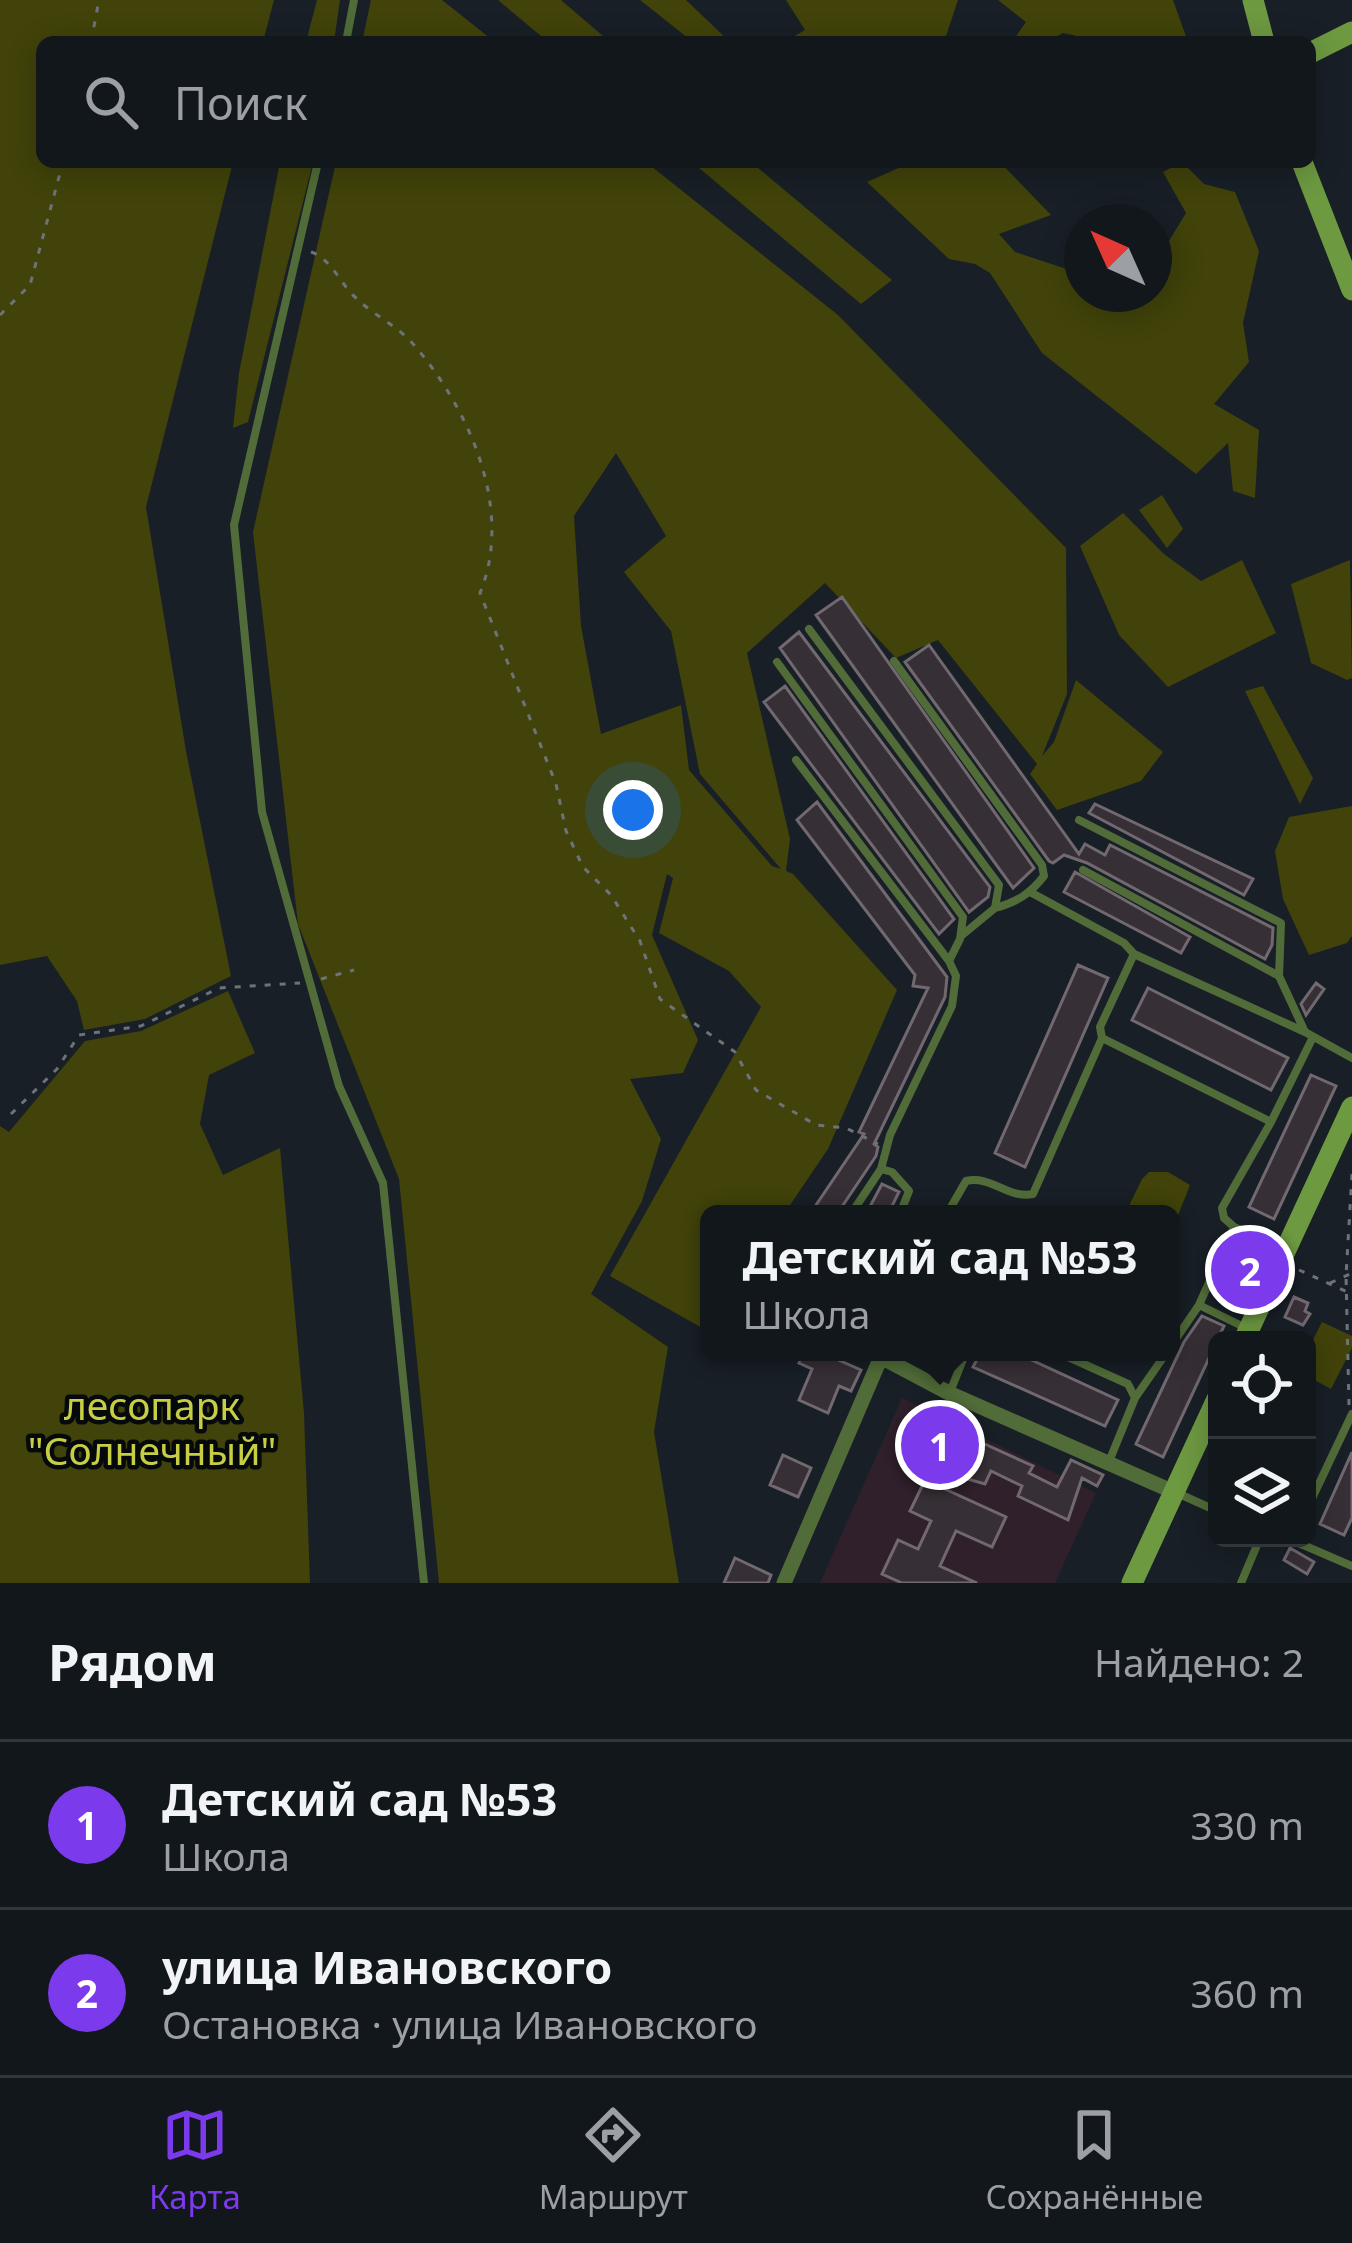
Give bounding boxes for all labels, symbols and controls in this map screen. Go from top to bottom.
search box [36,36,1316,168]
icon: search [78,69,144,135]
text: Поиск [174,72,308,133]
north arrow [1064,204,1172,312]
your location [603,780,663,840]
popup [700,1205,1180,1361]
pin: 2 [1211,1225,1289,1315]
text: Детский сад №53 [742,1226,1138,1287]
text: Школа [742,1287,870,1340]
map controls [1208,1331,1316,1547]
button: locate [1208,1331,1316,1439]
park label: лесопарк "Солнечный" [28,1378,276,1476]
pin: 1 [901,1400,979,1490]
button: layers [1208,1439,1316,1547]
text: Рядом [48,1626,217,1696]
text: Найдено: 2 [1094,1635,1304,1688]
text: Детский сад №53 [162,1768,557,1829]
text: 1 [76,1798,98,1851]
text: 330 m [1190,1798,1304,1851]
text: Школа [162,1829,290,1882]
text: улица Ивановского [162,1936,612,1997]
text: 2 [76,1966,98,2019]
text: 360 m [1190,1966,1304,2019]
text: Остановка · улица Ивановского [162,1997,757,2050]
tab: Карта [149,2102,241,2219]
tab: Маршрут [539,2102,688,2219]
tab: Сохранённые [986,2102,1203,2219]

